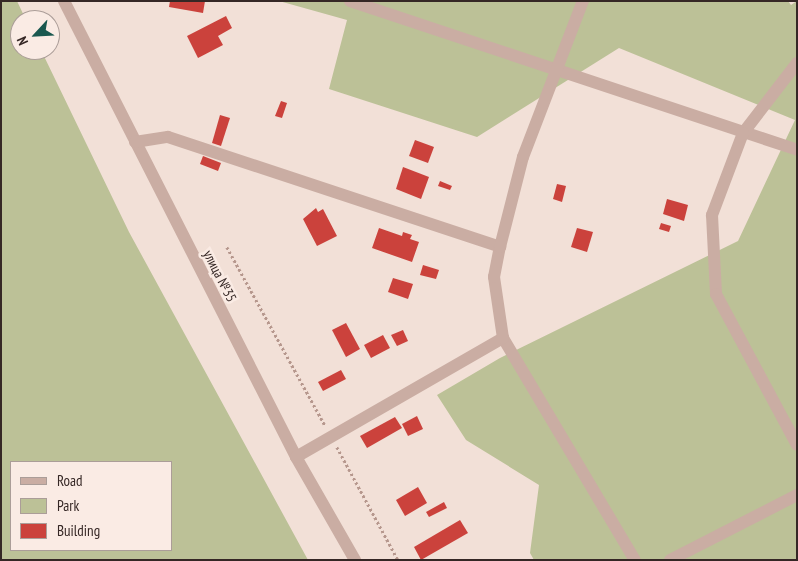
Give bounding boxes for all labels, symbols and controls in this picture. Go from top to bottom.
north arrow [10,10,60,60]
text: N [13,34,32,48]
street label: улица №35 [200,247,240,305]
legend [10,461,172,551]
text: Road [57,471,83,490]
text: Park [57,496,79,515]
text: Building [57,521,100,540]

